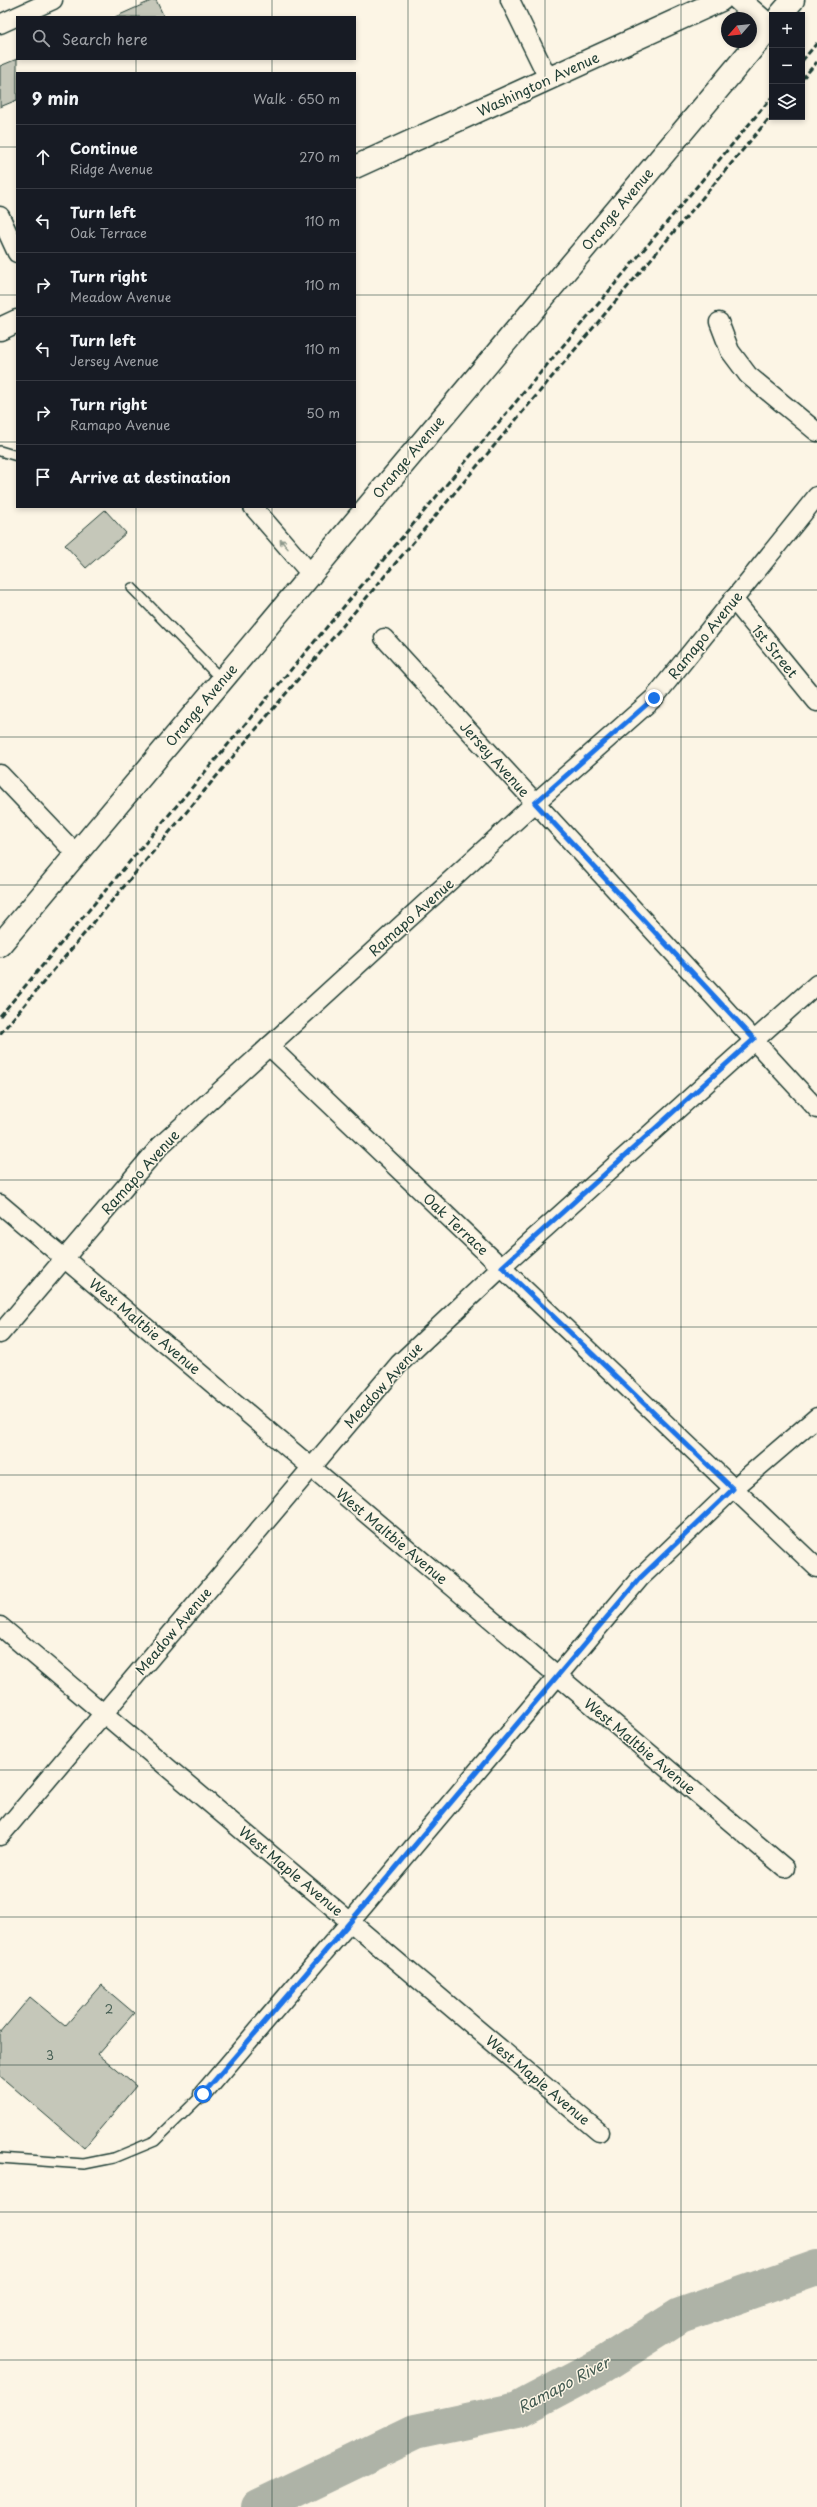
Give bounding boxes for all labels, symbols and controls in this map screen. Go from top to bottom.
north arrow [721,12,757,48]
map controls [769,12,805,120]
button: + [769,12,805,48]
search box [16,16,356,60]
icon: search [30,27,52,49]
text: Search here [62,27,148,50]
street label: Washington Avenue [474,46,603,121]
button: − [769,48,805,84]
button: layers [769,84,805,120]
text: 9 min [32,85,79,111]
text: Walk · 650 m [253,89,340,108]
text: Continue [70,136,138,159]
icon: ahead [32,146,54,168]
text: 270 m [299,147,340,166]
text: Ridge Avenue [70,159,153,178]
street label: Orange Avenue [576,163,658,255]
text: Turn left [70,200,136,223]
icon: left [32,210,54,232]
text: 110 m [305,211,340,230]
text: Oak Terrace [70,223,147,242]
text: Turn right [70,264,147,287]
icon: right [32,274,54,296]
text: 110 m [305,275,340,294]
text: Meadow Avenue [70,287,171,306]
text: Turn left [70,328,136,351]
icon: left [32,338,54,360]
text: 110 m [305,339,340,358]
text: Jersey Avenue [70,351,159,370]
text: Turn right [70,392,147,415]
icon: right [32,402,54,424]
text: 50 m [306,403,340,422]
street label: Orange Avenue [367,411,449,503]
text: Ramapo Avenue [70,415,170,434]
text: Arrive at destination [70,465,231,488]
icon: arrive [32,466,54,488]
one-way arrow [280,538,289,549]
street label: Ramapo Avenue [663,586,747,684]
street label: 1st Street [747,620,803,682]
street label: Orange Avenue [160,659,242,751]
route end [645,689,663,707]
street label: Jersey Avenue [455,716,535,802]
street label: Ramapo Avenue [364,873,458,961]
street label: Ramapo Avenue [96,1125,184,1219]
street label: Oak Terrace [419,1188,493,1260]
street label: West Maltbie Avenue [85,1273,206,1379]
street label: Meadow Avenue [339,1337,427,1432]
street label: West Maltbie Avenue [332,1483,453,1589]
street label: Meadow Avenue [130,1583,216,1679]
street label: West Maltbie Avenue [580,1693,701,1799]
street label: West Maple Avenue [234,1821,348,1921]
house number: 2 [105,2000,113,2018]
street label: West Maple Avenue [481,2030,595,2130]
house number: 3 [46,2046,54,2064]
route start [194,2085,212,2103]
water label: Ramapo River [513,2349,615,2418]

